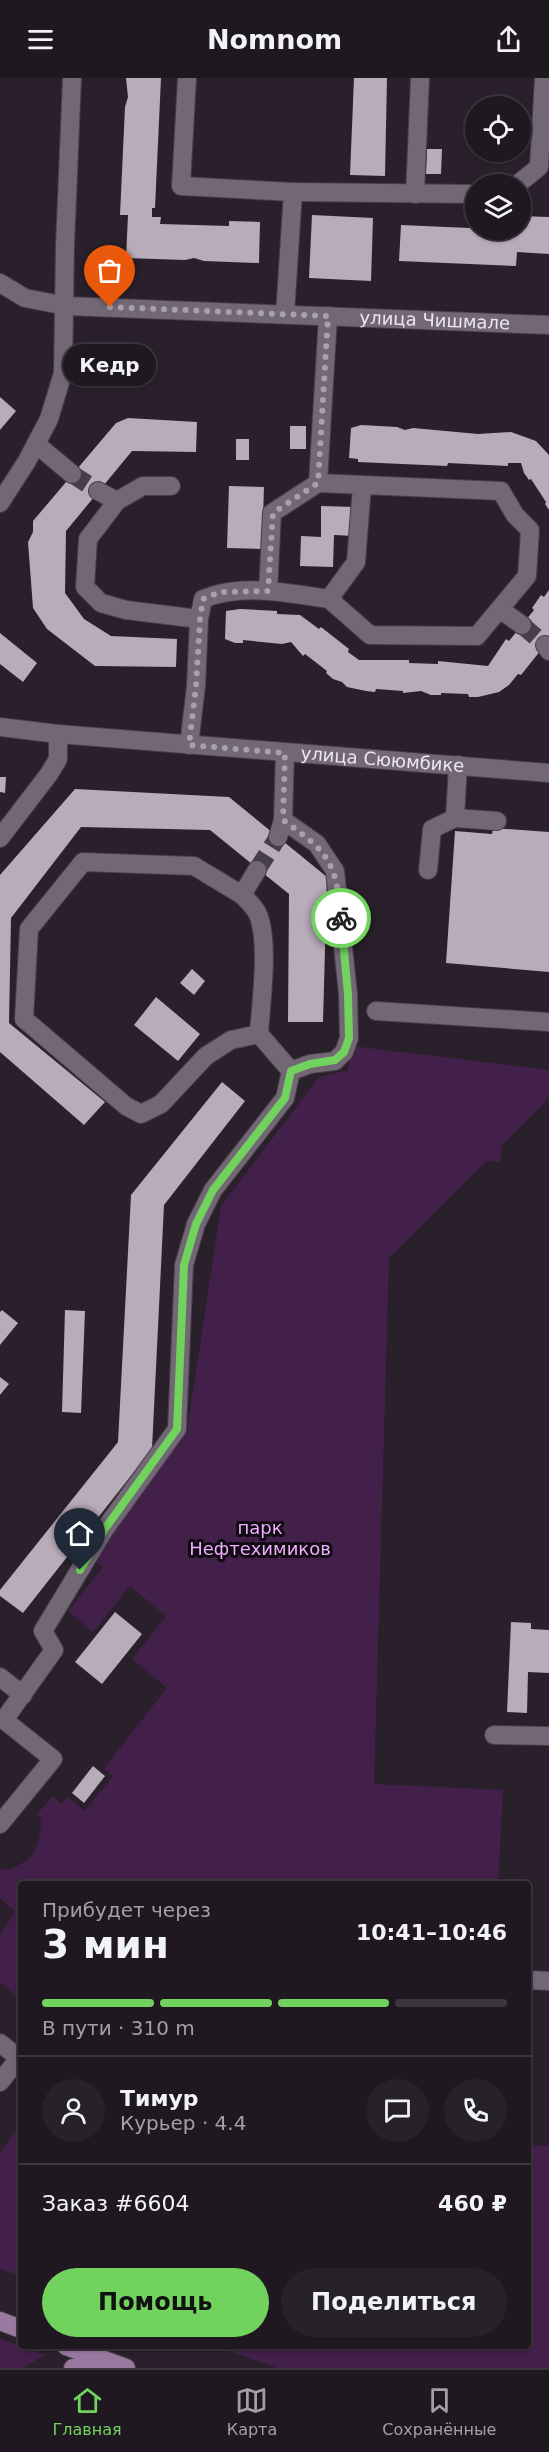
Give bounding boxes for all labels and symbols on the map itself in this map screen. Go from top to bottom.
pin [84,245,135,307]
street label: улица Чишмале [359,307,510,333]
callout: Кедр [63,343,156,385]
street label: улица Сююмбике [300,742,465,776]
courier [311,888,371,948]
pin [54,1508,105,1570]
park label: парк Нефтехимиков [189,1517,331,1559]

